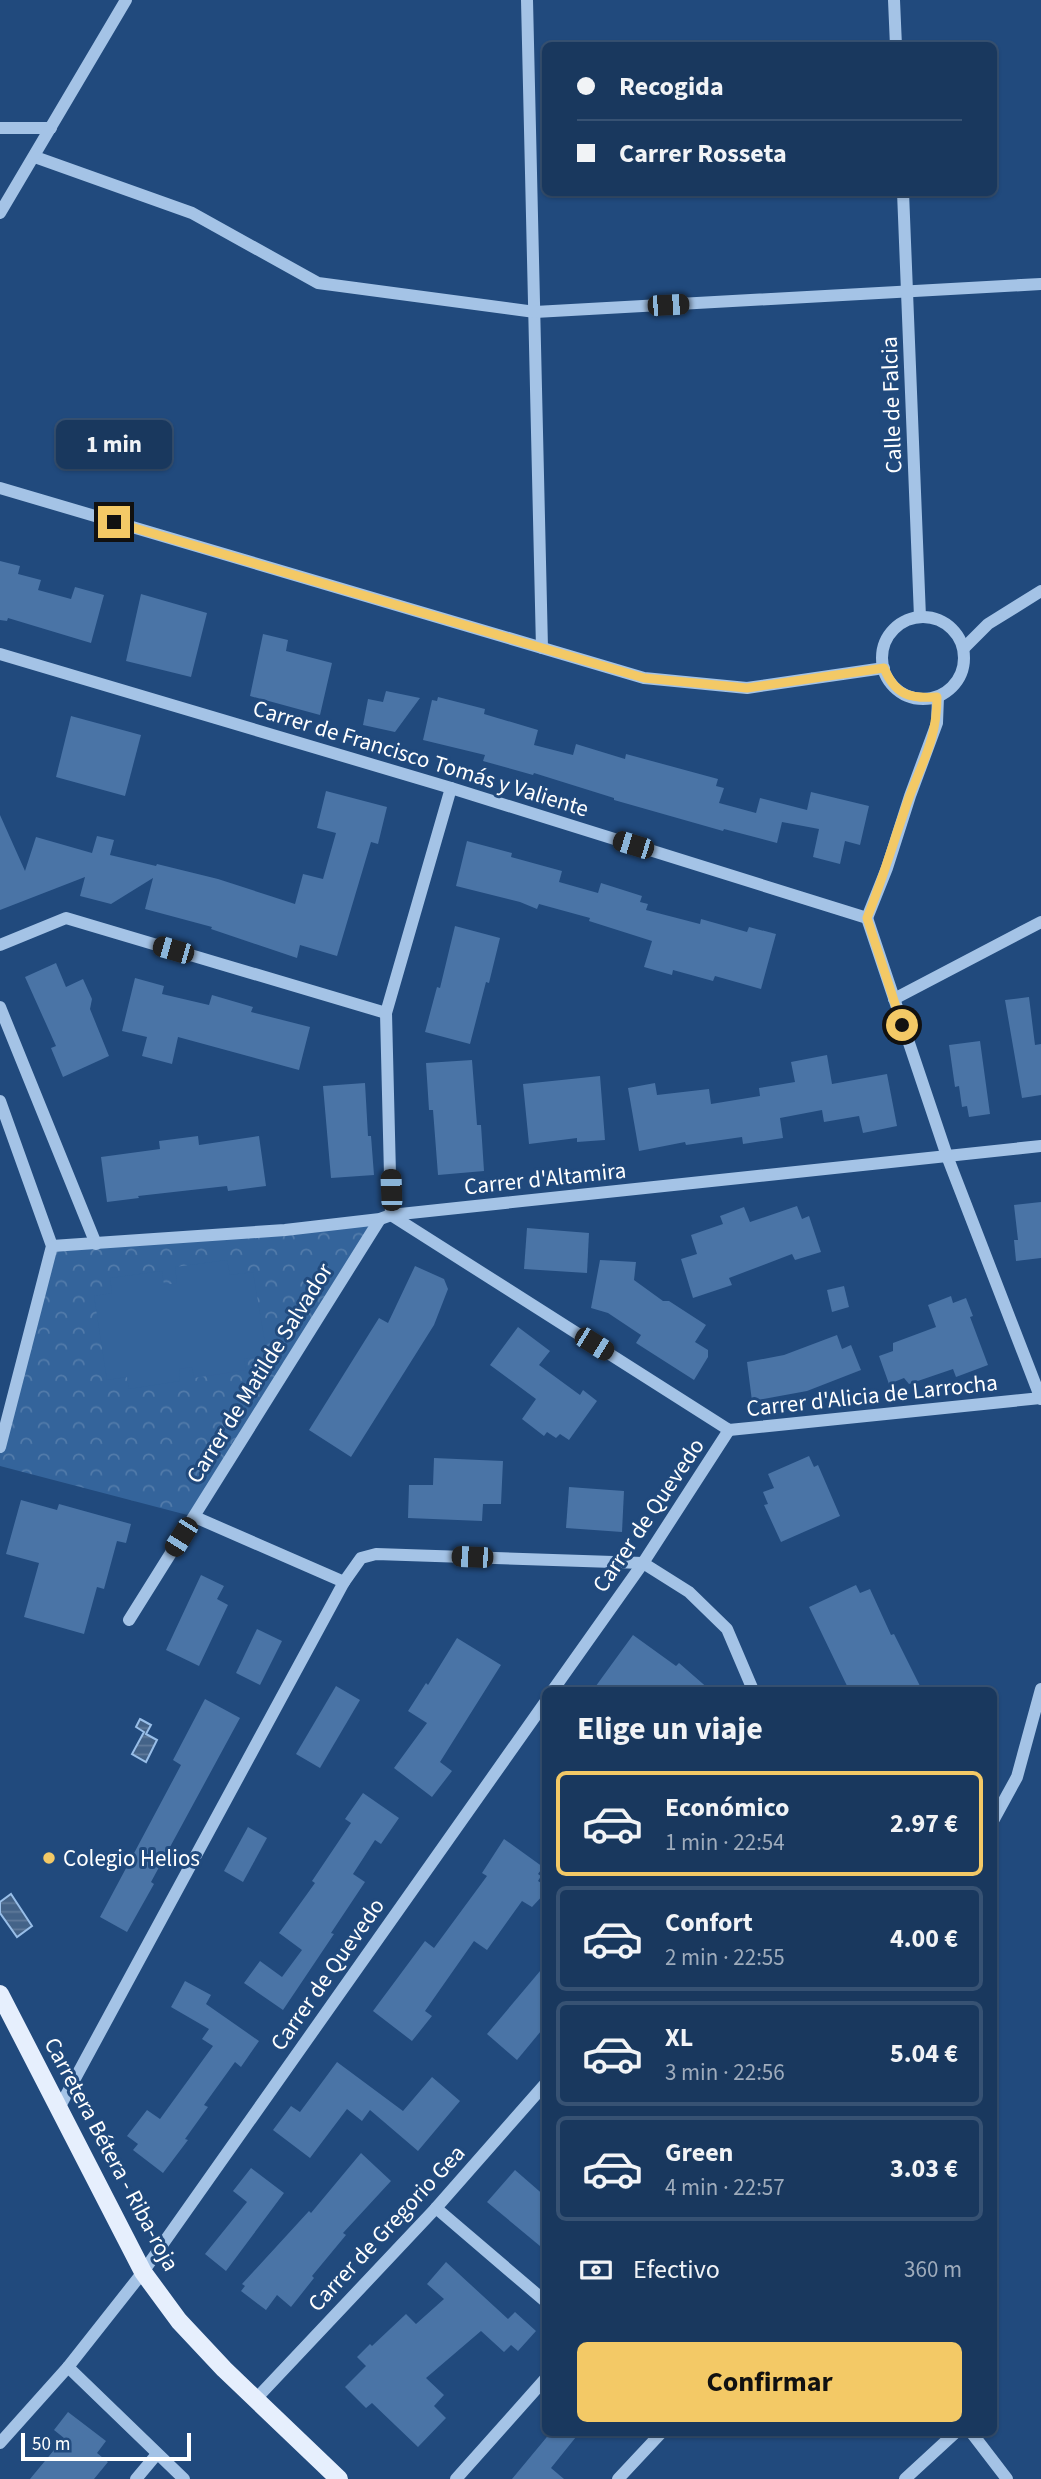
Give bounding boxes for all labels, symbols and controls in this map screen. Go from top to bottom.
text: Recogida [619,68,724,105]
text: Carrer Rosseta [619,135,787,172]
car [647,293,690,317]
street label: Calle de Falcia [873,336,910,474]
callout: 1 min [56,420,172,470]
text: 1 min [86,428,142,461]
route end [98,506,130,538]
street label: Carrer de Francisco Tomás y Valiente [249,692,593,825]
car [610,829,657,861]
car [150,934,197,966]
route start [886,1009,918,1041]
street label: Carrer d'Altamira [462,1154,628,1203]
car [380,1169,403,1211]
street label: Carrer de Matilde Salvador [178,1256,341,1490]
car [571,1324,618,1364]
street label: Carrer d'Alicia de Larrocha [745,1366,999,1425]
street label: Carrer de Quevedo [584,1432,712,1599]
car [161,1514,202,1560]
car [451,1546,494,1568]
text: Elige un viaje [577,1706,763,1752]
text: Económico [665,1789,790,1826]
icon: car [581,1792,644,1855]
text: 2.97 € [890,1805,958,1842]
text: 1 min · 22:54 [665,1826,785,1859]
place label: Colegio Helios [63,1842,200,1875]
marker: Colegio Helios [41,1850,57,1866]
street label: Carrer de Quevedo [262,1891,392,2057]
text: Confort [665,1904,753,1941]
icon: car [581,1907,644,1970]
text: 4.00 € [890,1920,958,1957]
text: 2 min · 22:55 [665,1941,785,1974]
text: XL [665,2019,693,2056]
icon: car [581,2022,644,2085]
street label: Carretera Bétera - Riba-roja [36,2031,187,2277]
text: 5.04 € [890,2035,958,2072]
text: 3 min · 22:56 [665,2056,785,2089]
text: Green [665,2134,733,2171]
street label: Carrer de Gregorio Gea [300,2137,473,2319]
icon: car [581,2137,644,2200]
text: 3.03 € [890,2150,958,2187]
text: 4 min · 22:57 [665,2171,785,2204]
icon: cash [577,2251,615,2289]
text: Efectivo [633,2251,720,2288]
text: 360 m [904,2253,962,2286]
button: Confirmar [577,2342,962,2422]
scale bar [21,2430,191,2462]
text: 50 m [32,2431,70,2458]

